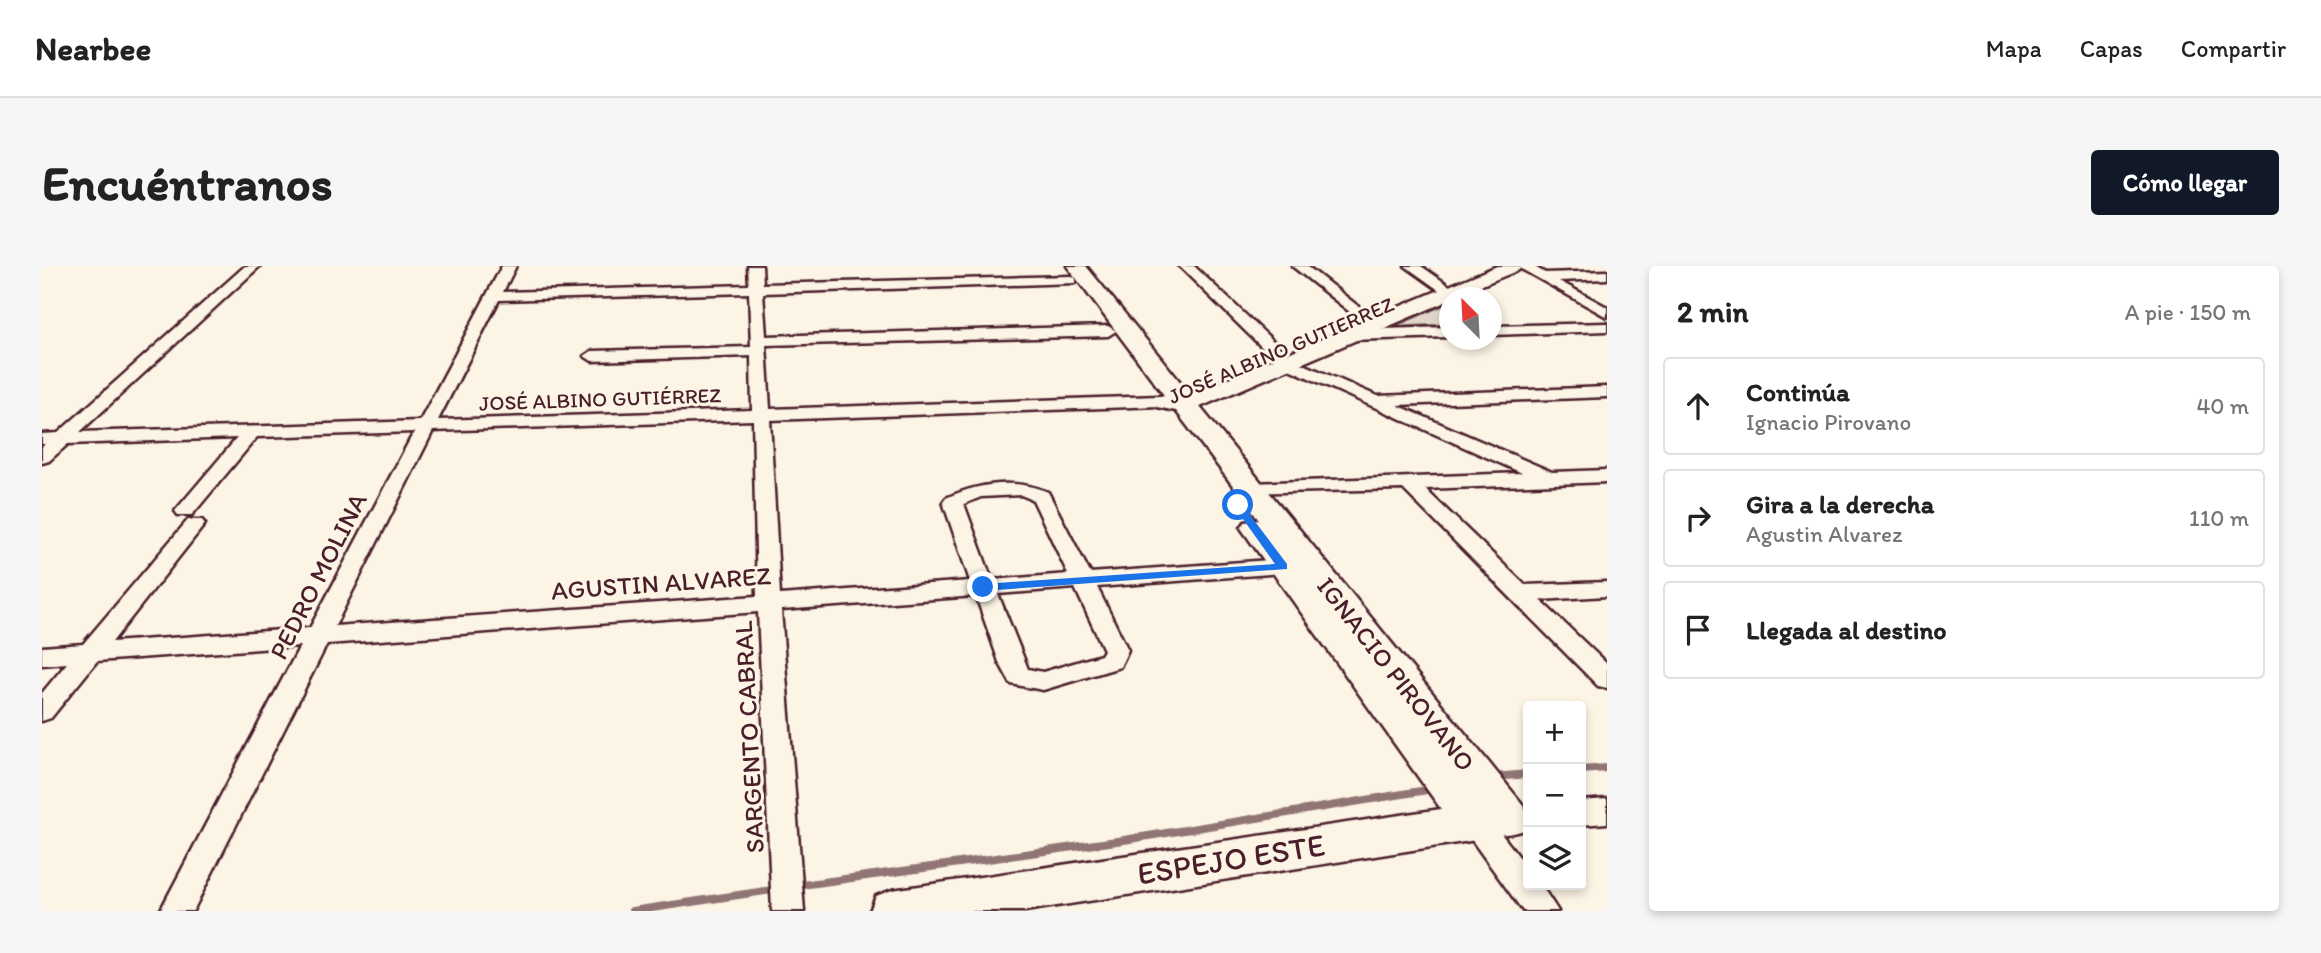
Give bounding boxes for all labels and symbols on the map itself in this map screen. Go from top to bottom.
north arrow [1439,287,1502,350]
street label: JOSÉ ALBINO GUTIERREZ [1165,291,1398,409]
street label: JOSÉ ALBINO GUTIÉRREZ [478,382,722,416]
street label: PEDRO MOLINA [262,487,374,665]
route start [1222,489,1253,520]
street label: AGUSTIN ALVAREZ [550,559,772,607]
street label: IGNACIO PIROVANO [1310,570,1482,778]
route end [967,571,998,602]
street label: SARGENTO CABRAL [727,620,771,854]
street label: ESPEJO ESTE [1135,825,1327,893]

